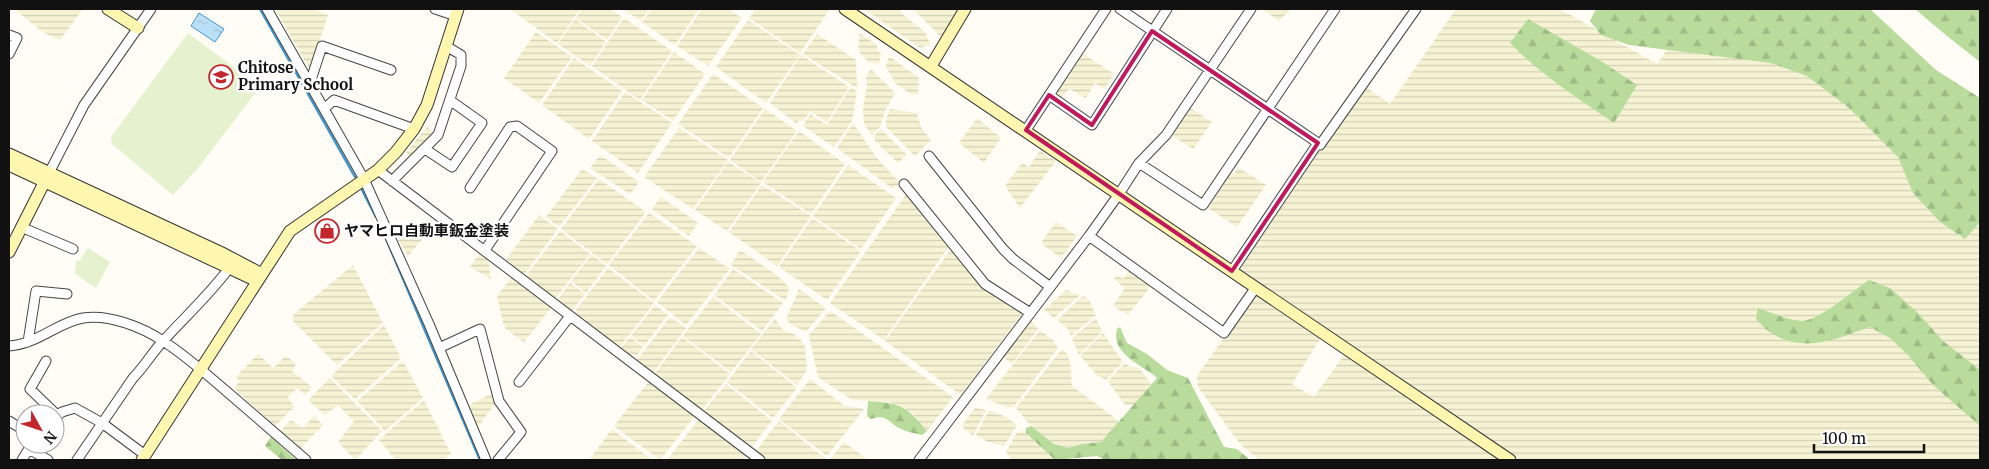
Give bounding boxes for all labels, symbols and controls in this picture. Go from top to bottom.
place label: Chitose Primary School [238,58,353,94]
school or university icon: Chitose Primary School [208,64,234,90]
shop icon: ヤマヒロ自動車鈑金塗装 [314,218,340,244]
place label: ヤマヒロ自動車鈑金塗装 [344,221,509,240]
north arrow [15,404,65,454]
scale bar [1814,422,1924,454]
text: N [40,427,60,447]
text: 100 m [1822,429,1866,448]

